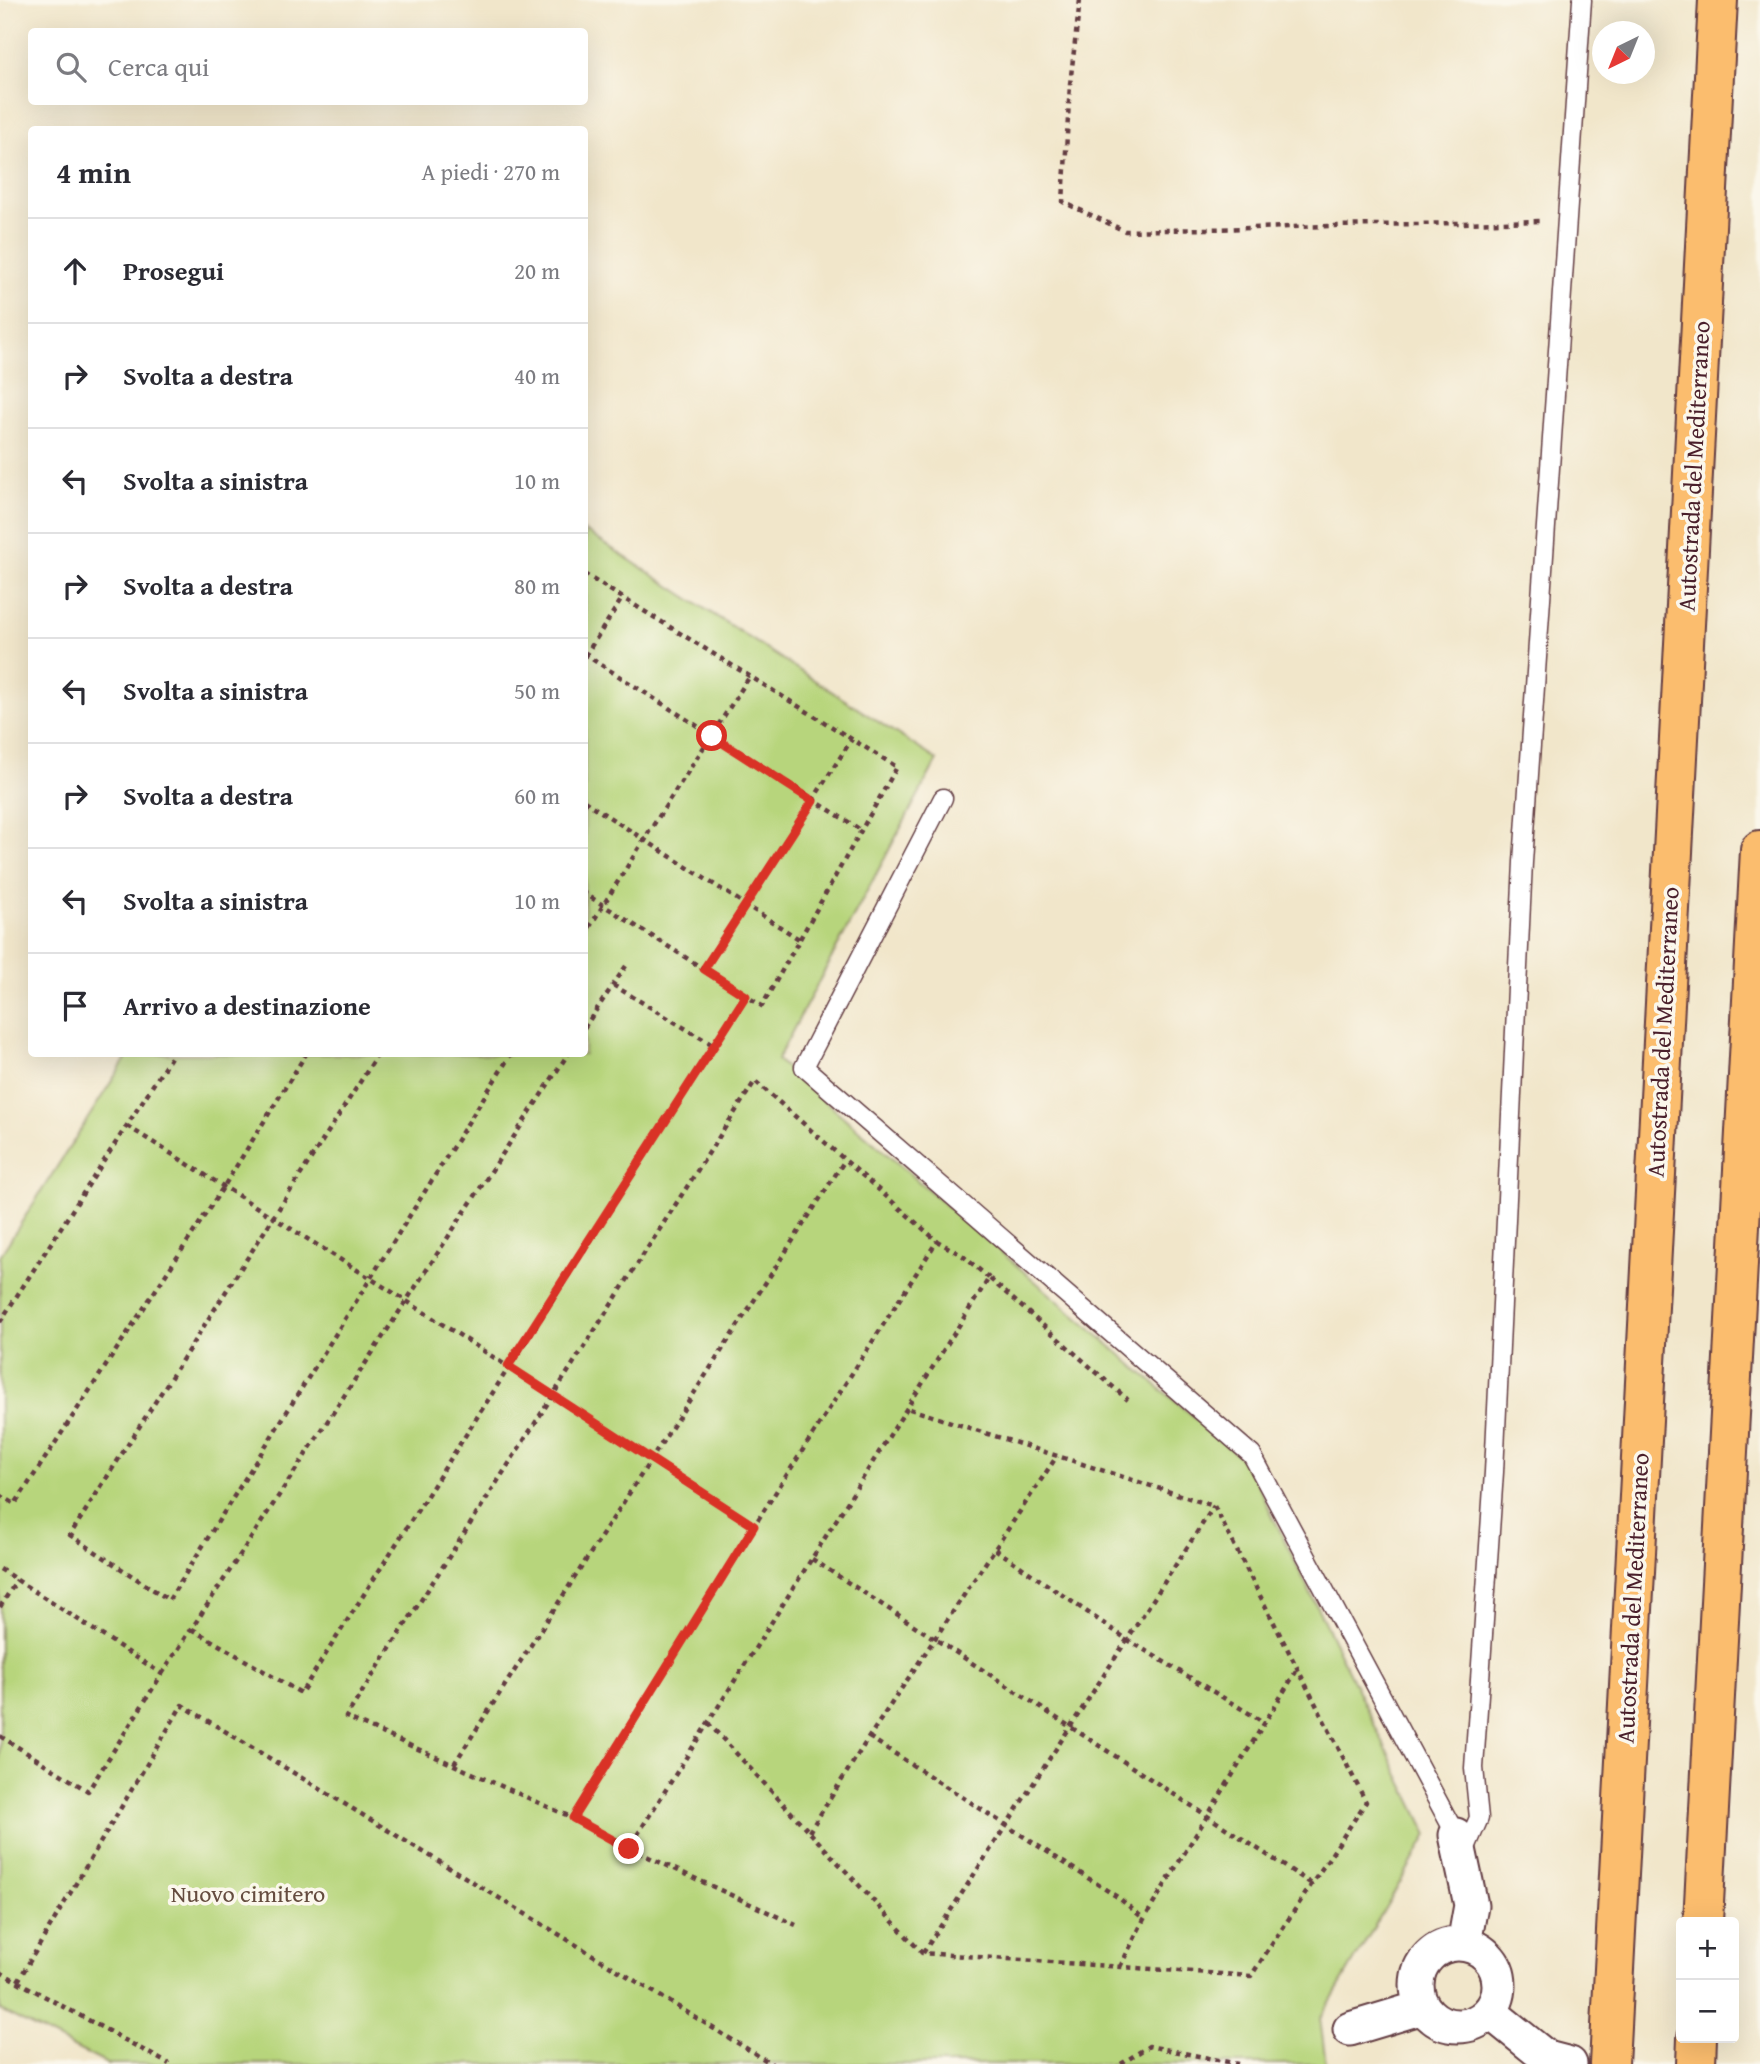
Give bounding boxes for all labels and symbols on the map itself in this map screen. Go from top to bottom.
north arrow [1592,21,1655,84]
street label: Autostrada del Mediterraneo [1668,320,1719,612]
route start [696,720,727,751]
street label: Autostrada del Mediterraneo [1637,886,1688,1178]
street label: Autostrada del Mediterraneo [1607,1452,1658,1744]
route end [613,1833,644,1864]
park label: Nuovo cimitero [171,1876,325,1911]

